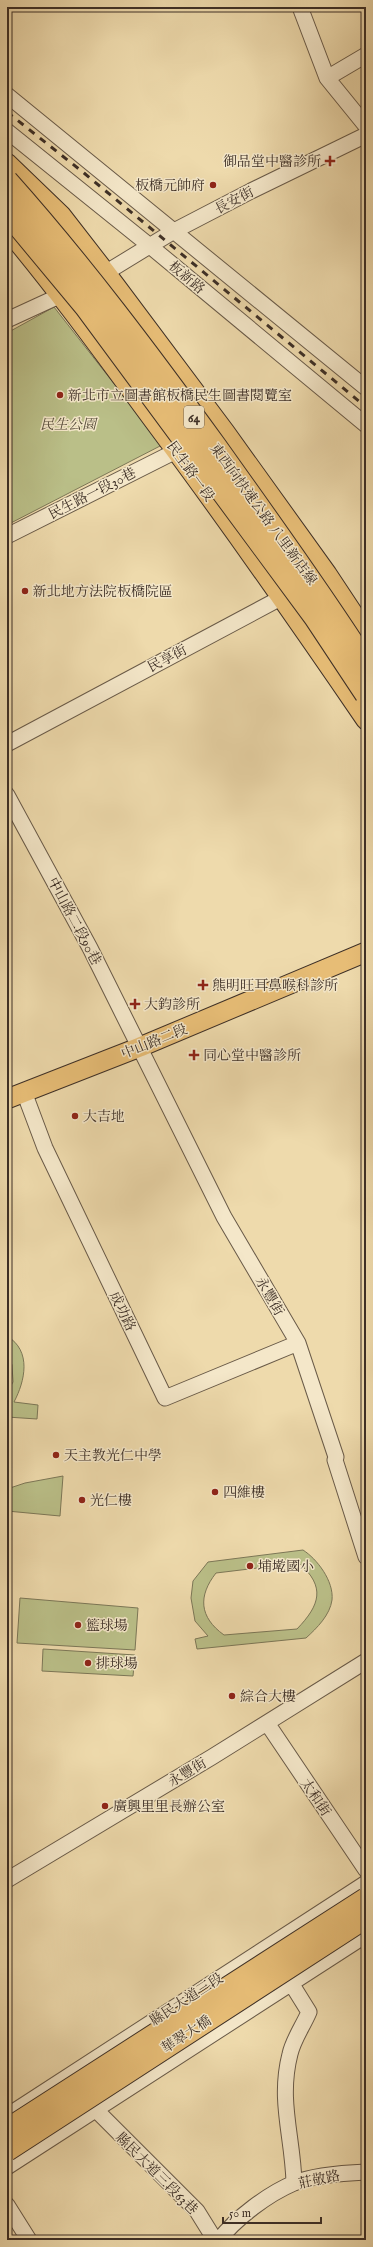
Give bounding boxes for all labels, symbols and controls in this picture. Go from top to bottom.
place label: 御品堂中醫診所 [223,153,321,171]
marker: 御品堂中醫診所 [324,155,336,167]
place label: 板橋元帥府 [135,177,205,195]
marker: 板橋元帥府 [208,180,218,190]
street label: 長安街 [212,183,257,219]
street label: 板新路 [164,257,208,298]
place label: 新北市立圖書館板橋民生圖書閱覽室 [68,387,292,405]
marker: 新北市立圖書館板橋民生圖書閱覽室 [55,390,65,400]
road number: 64 [184,406,204,428]
park label: 民生公園 [40,416,98,434]
street label: 民生路一段 [162,438,218,505]
street label: 東西向快速公路 八里新店線 [206,440,321,589]
street label: 民生路一段30巷 [46,464,139,524]
place label: 新北地方法院板橋院區 [33,583,173,601]
marker: 新北地方法院板橋院區 [20,586,30,596]
street label: 民享街 [145,641,190,677]
street label: 中山路二段90巷 [43,874,105,969]
place label: 熊明旺耳鼻喉科診所 [212,977,338,995]
marker: 熊明旺耳鼻喉科診所 [197,979,209,991]
place label: 大鈞診所 [144,996,200,1014]
marker: 大鈞診所 [129,998,141,1010]
street label: 中山路二段 [119,1020,190,1063]
place label: 同心堂中醫診所 [203,1047,301,1065]
marker: 同心堂中醫診所 [188,1049,200,1061]
place label: 大吉地 [83,1108,125,1126]
marker: 大吉地 [70,1111,80,1121]
street label: 永豐街 [251,1274,287,1319]
street label: 成功路 [105,1289,139,1334]
place label: 天主教光仁中學 [64,1447,162,1465]
marker: 天主教光仁中學 [51,1450,61,1460]
place label: 四維樓 [223,1484,265,1502]
marker: 四維樓 [210,1487,220,1497]
place label: 光仁樓 [90,1492,132,1510]
marker: 光仁樓 [77,1495,87,1505]
place label: 埔墘國小 [258,1558,314,1576]
marker: 埔墘國小 [245,1561,255,1571]
place label: 籃球場 [86,1617,128,1635]
marker: 籃球場 [73,1620,83,1630]
place label: 排球場 [96,1655,138,1673]
marker: 排球場 [83,1658,93,1668]
place label: 綜合大樓 [240,1688,296,1706]
marker: 綜合大樓 [227,1691,237,1701]
street label: 永豐街 [165,1754,210,1791]
street label: 太和街 [296,1775,334,1820]
place label: 廣興里里長辦公室 [113,1798,225,1816]
marker: 廣興里里長辦公室 [100,1801,110,1811]
street label: 縣民大道三段 [146,1969,227,2030]
street label: 華翠大橋 [158,2012,215,2058]
street label: 縣民大道三段63巷 [111,2129,201,2219]
street label: 莊敬路 [297,2167,342,2193]
scale bar [223,2199,321,2225]
text: 50 m [229,2206,251,2221]

